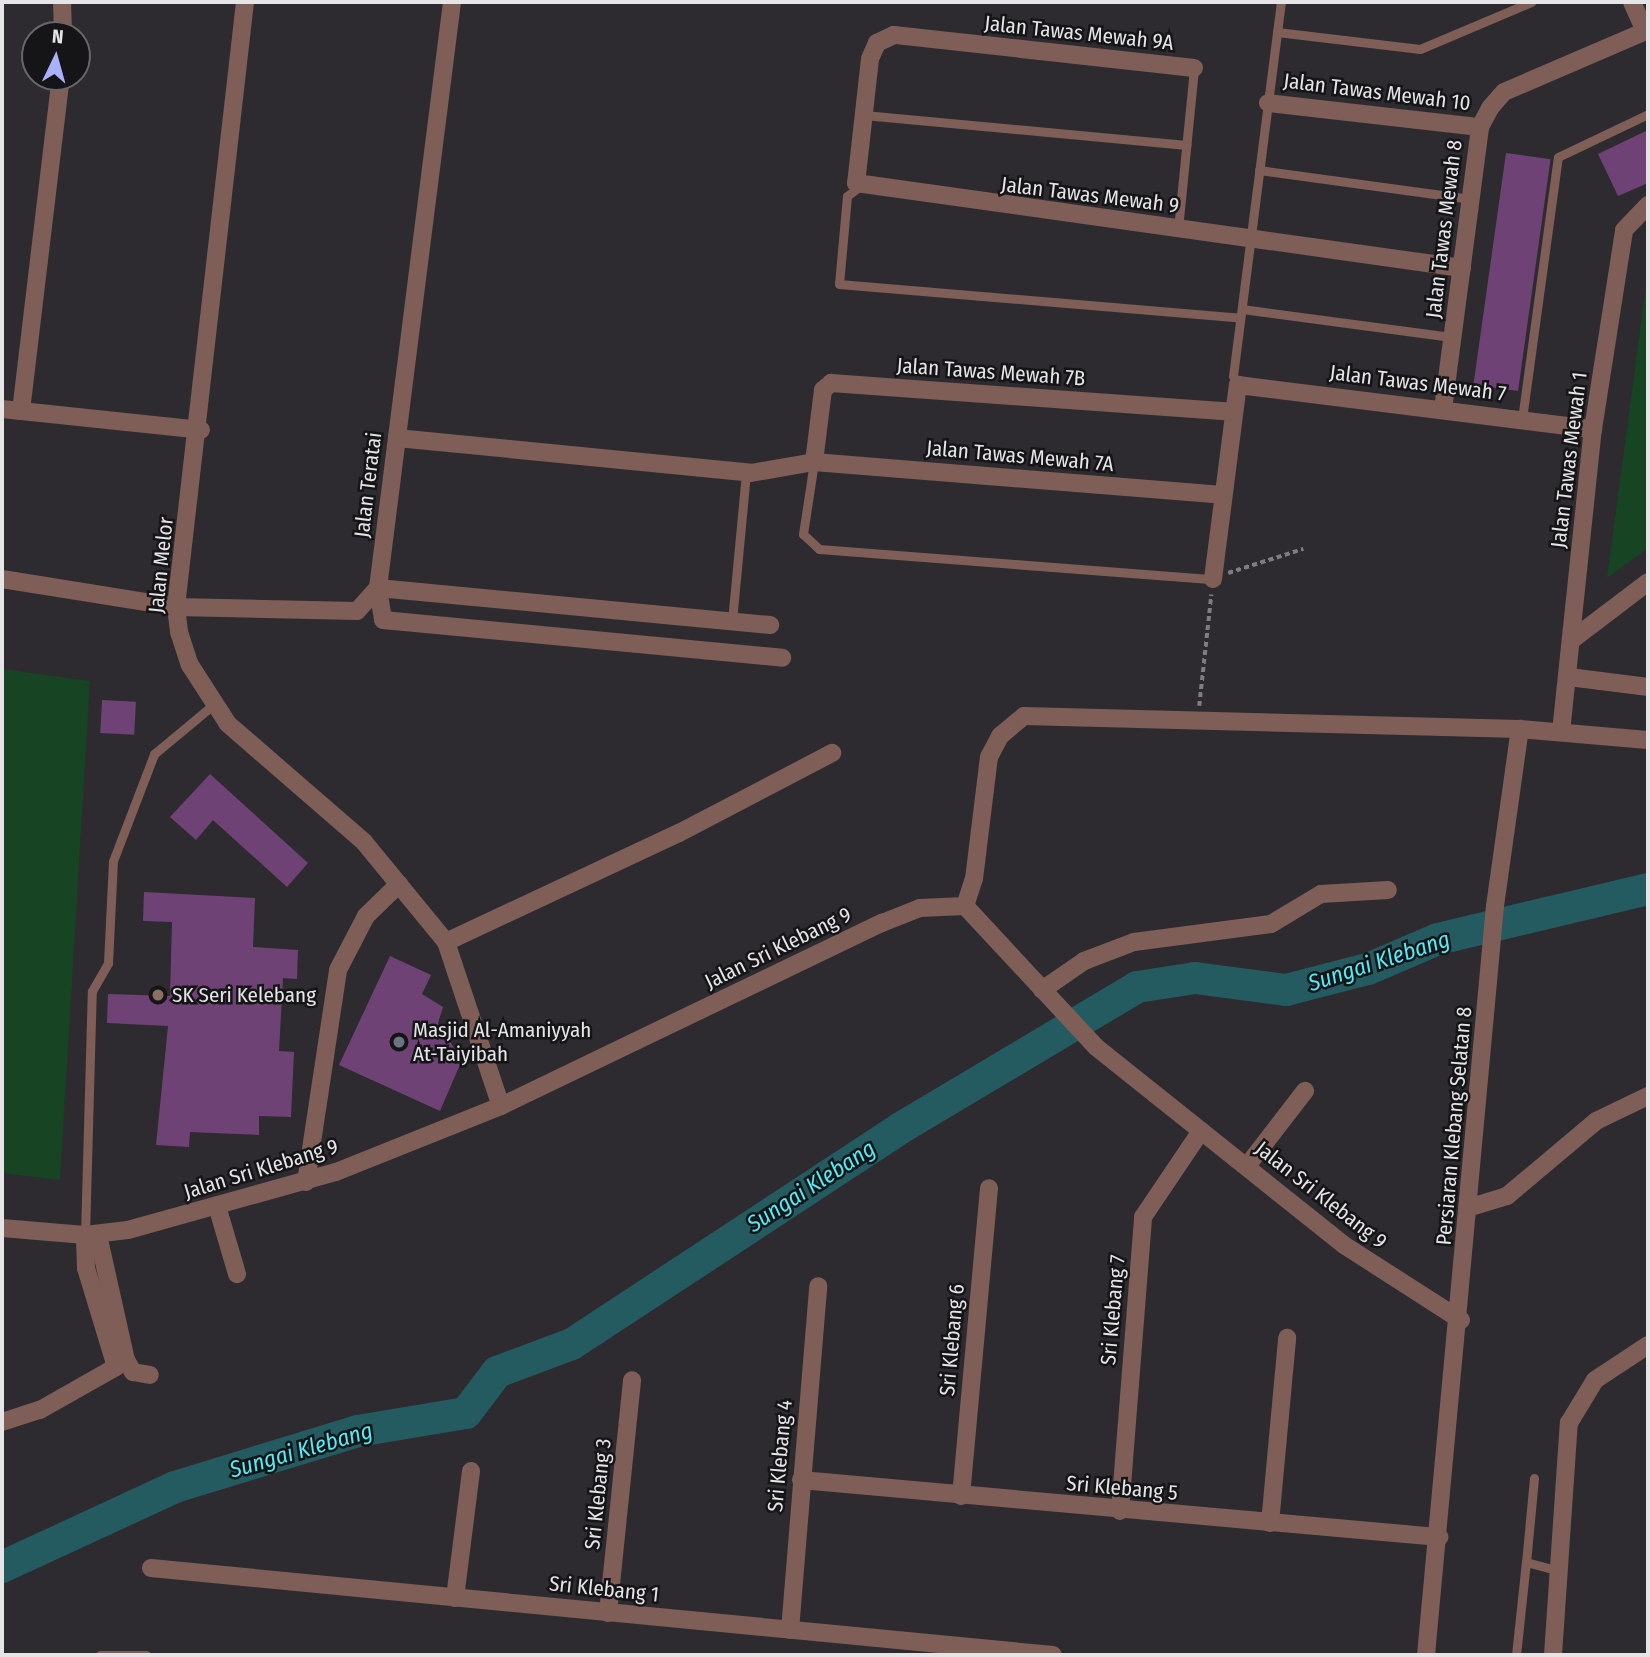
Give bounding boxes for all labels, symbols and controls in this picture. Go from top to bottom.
street label: Jalan Tawas Mewah 9A [983,11,1175,55]
north arrow [21,21,91,91]
text: N [51,25,64,49]
street label: Jalan Tawas Mewah 10 [1282,68,1472,116]
street label: Jalan Tawas Mewah 8 [1421,138,1467,320]
street label: Jalan Tawas Mewah 9 [1000,172,1180,218]
street label: Jalan Tawas Mewah 7B [896,353,1086,391]
street label: Jalan Tawas Mewah 7 [1328,360,1508,406]
street label: Jalan Tawas Mewah 1 [1546,371,1592,549]
street label: Jalan Teratai [349,431,387,539]
street label: Jalan Tawas Mewah 7A [925,435,1115,477]
street label: Jalan Melor [143,516,179,614]
street label: Jalan Sri Klebang 9 [701,902,855,994]
water label: Sungai Klebang [1305,925,1453,997]
place label: SK Seri Kelebang [172,982,316,1008]
marker: SK Seri Kelebang [150,987,166,1003]
street label: Persiaran Klebang Selatan 8 [1431,1006,1477,1246]
place label: Masjid Al-Amaniyyah At-Taiyibah [413,1017,591,1067]
marker: Masjid Al-Amaniyyah At-Taiyibah [391,1034,407,1050]
street label: Jalan Sri Klebang 9 [181,1134,341,1204]
water label: Sungai Klebang [742,1134,880,1238]
street label: Jalan Sri Klebang 9 [1250,1136,1392,1254]
street label: Sri Klebang 7 [1096,1254,1130,1366]
street label: Sri Klebang 6 [935,1283,969,1397]
street label: Sri Klebang 4 [763,1399,797,1513]
water label: Sungai Klebang [226,1416,376,1484]
street label: Sri Klebang 3 [580,1437,616,1551]
street label: Sri Klebang 5 [1065,1471,1179,1505]
street label: Sri Klebang 1 [548,1571,660,1607]

